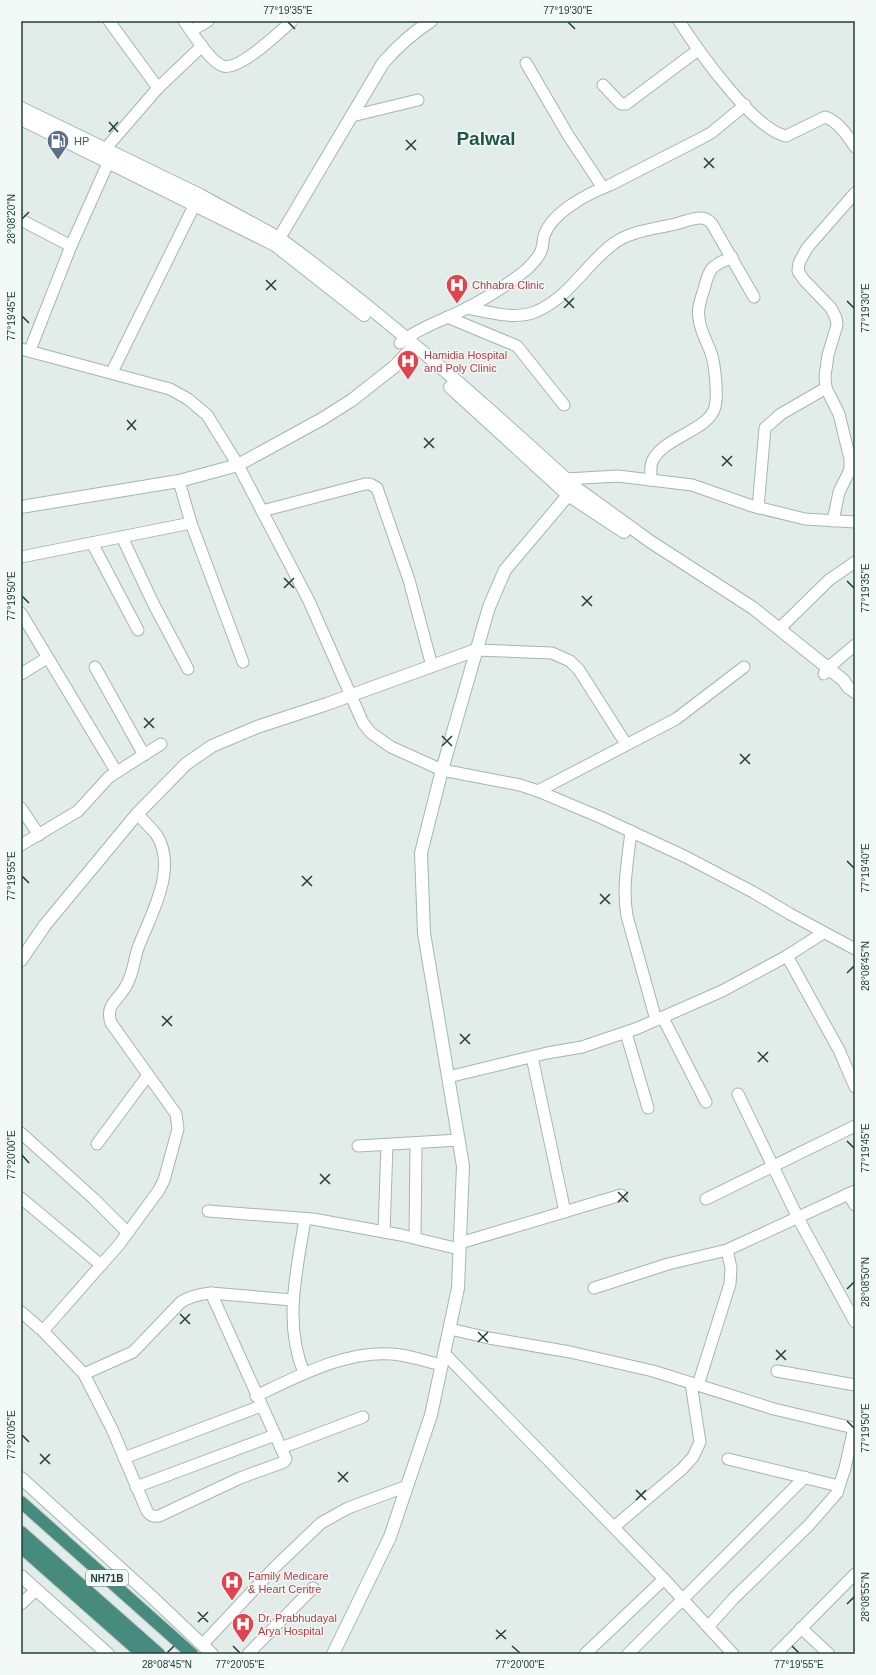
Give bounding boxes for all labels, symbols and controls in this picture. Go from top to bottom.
text: 77°19'35"E [263,5,313,16]
text: 77°19'30"E [543,5,593,16]
fuel station icon: HP [45,128,71,161]
district label: Palwal [456,128,516,149]
place label: HP [74,135,89,147]
text: 28°08'20"N [6,194,17,244]
hospital icon: Chhabra Clinic [444,272,470,305]
place label: Chhabra Clinic [472,279,545,291]
text: 77°19'30"E [860,283,871,333]
text: 77°19'45"E [6,291,17,341]
hospital icon: Hamidia Hospital and Poly Clinic [395,348,421,381]
place label: Hamidia Hospital and Poly Clinic [424,349,507,374]
text: 77°19'35"E [860,563,871,613]
text: 77°19'50"E [6,571,17,621]
text: 77°19'40"E [860,843,871,893]
text: 77°19'55"E [6,851,17,901]
text: 28°08'45"N [860,941,871,991]
text: 77°19'45"E [860,1123,871,1173]
text: 77°20'00"E [6,1130,17,1180]
text: 28°08'50"N [860,1257,871,1307]
text: 77°19'50"E [860,1403,871,1453]
text: 77°20'05"E [6,1410,17,1460]
hospital icon: Family Medicare & Heart Centre [219,1569,245,1602]
road number: NH71B [86,1570,128,1586]
place label: Family Medicare & Heart Centre [248,1570,329,1595]
text: 28°08'55"N [860,1572,871,1622]
hospital icon: Dr. Prabhudayal Arya Hospital [230,1611,256,1644]
place label: Dr. Prabhudayal Arya Hospital [258,1612,337,1637]
text: 28°08'45"N [142,1659,192,1670]
text: 77°20'05"E [215,1659,265,1670]
text: 77°20'00"E [495,1659,545,1670]
text: 77°19'55"E [774,1659,824,1670]

